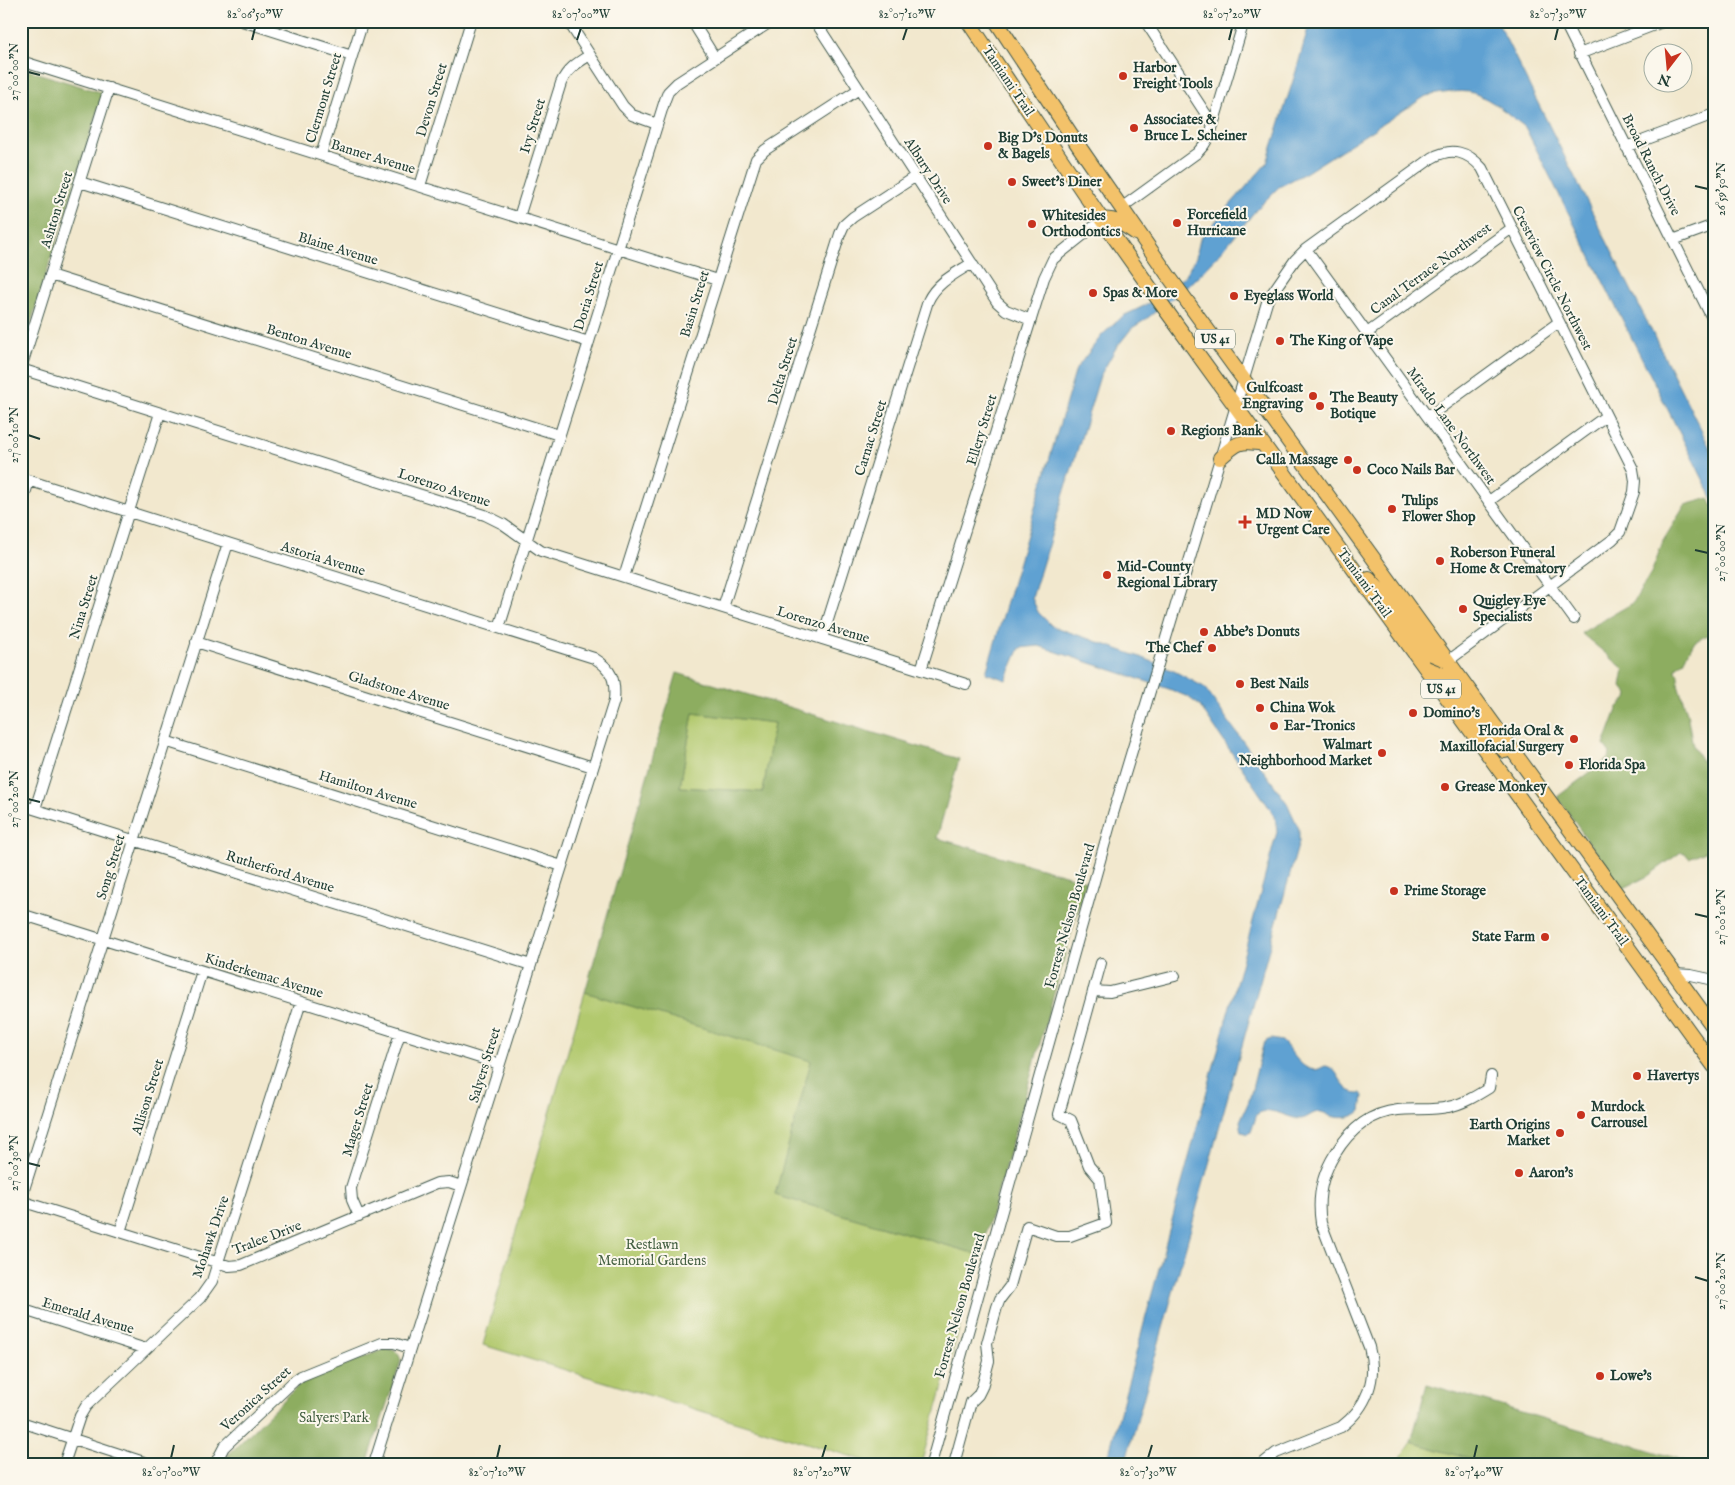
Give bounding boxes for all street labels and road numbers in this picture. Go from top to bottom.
street label: Tamiami Trail [978,42,1038,120]
street label: Clermont Street [302,50,346,145]
street label: Devon Street [412,61,452,139]
street label: Ivy Street [516,96,550,156]
street label: Broad Ranch Drive [1618,111,1685,219]
street label: Albury Drive [899,134,956,208]
street label: Banner Avenue [328,136,418,179]
street label: Ashton Street [36,169,77,252]
street label: Crestview Circle Northwest [1508,203,1596,353]
street label: Canal Terrace Northwest [1367,219,1495,319]
street label: Blaine Avenue [296,228,381,270]
street label: Doria Street [570,259,608,333]
street label: Basin Street [676,268,714,340]
street label: Benton Avenue [264,320,355,364]
road number: US 41 [1195,329,1235,348]
street label: Delta Street [764,335,802,407]
street label: Mirado Lane Northwest [1402,364,1500,488]
street label: Ellery Street [963,392,1001,468]
street label: Carnac Street [851,398,891,478]
street label: Lorenzo Avenue [395,465,493,512]
street label: Astoria Avenue [278,537,368,581]
street label: Tamiami Trail [1333,545,1395,621]
street label: Nina Street [66,572,102,642]
street label: Lorenzo Avenue [774,602,872,648]
street label: Gladstone Avenue [346,667,453,715]
road number: US 41 [1421,680,1461,699]
street label: Hamilton Avenue [317,766,420,814]
street label: Song Street [93,832,130,902]
street label: Forrest Nelson Boulevard [1041,841,1099,990]
street label: Rutherford Avenue [224,847,337,897]
street label: Tamiami Trail [1570,873,1632,949]
street label: Kinderkemac Avenue [203,949,326,1003]
street label: Salyers Street [465,1025,505,1105]
street label: Allison Street [128,1057,168,1138]
street label: Mager Street [338,1081,378,1159]
street label: Mohawk Drive [188,1193,234,1281]
street label: Tralee Drive [230,1216,305,1259]
street label: Forrest Nelson Boulevard [931,1231,989,1380]
street label: Emerald Avenue [40,1293,137,1339]
street label: Veronica Street [216,1363,295,1436]

